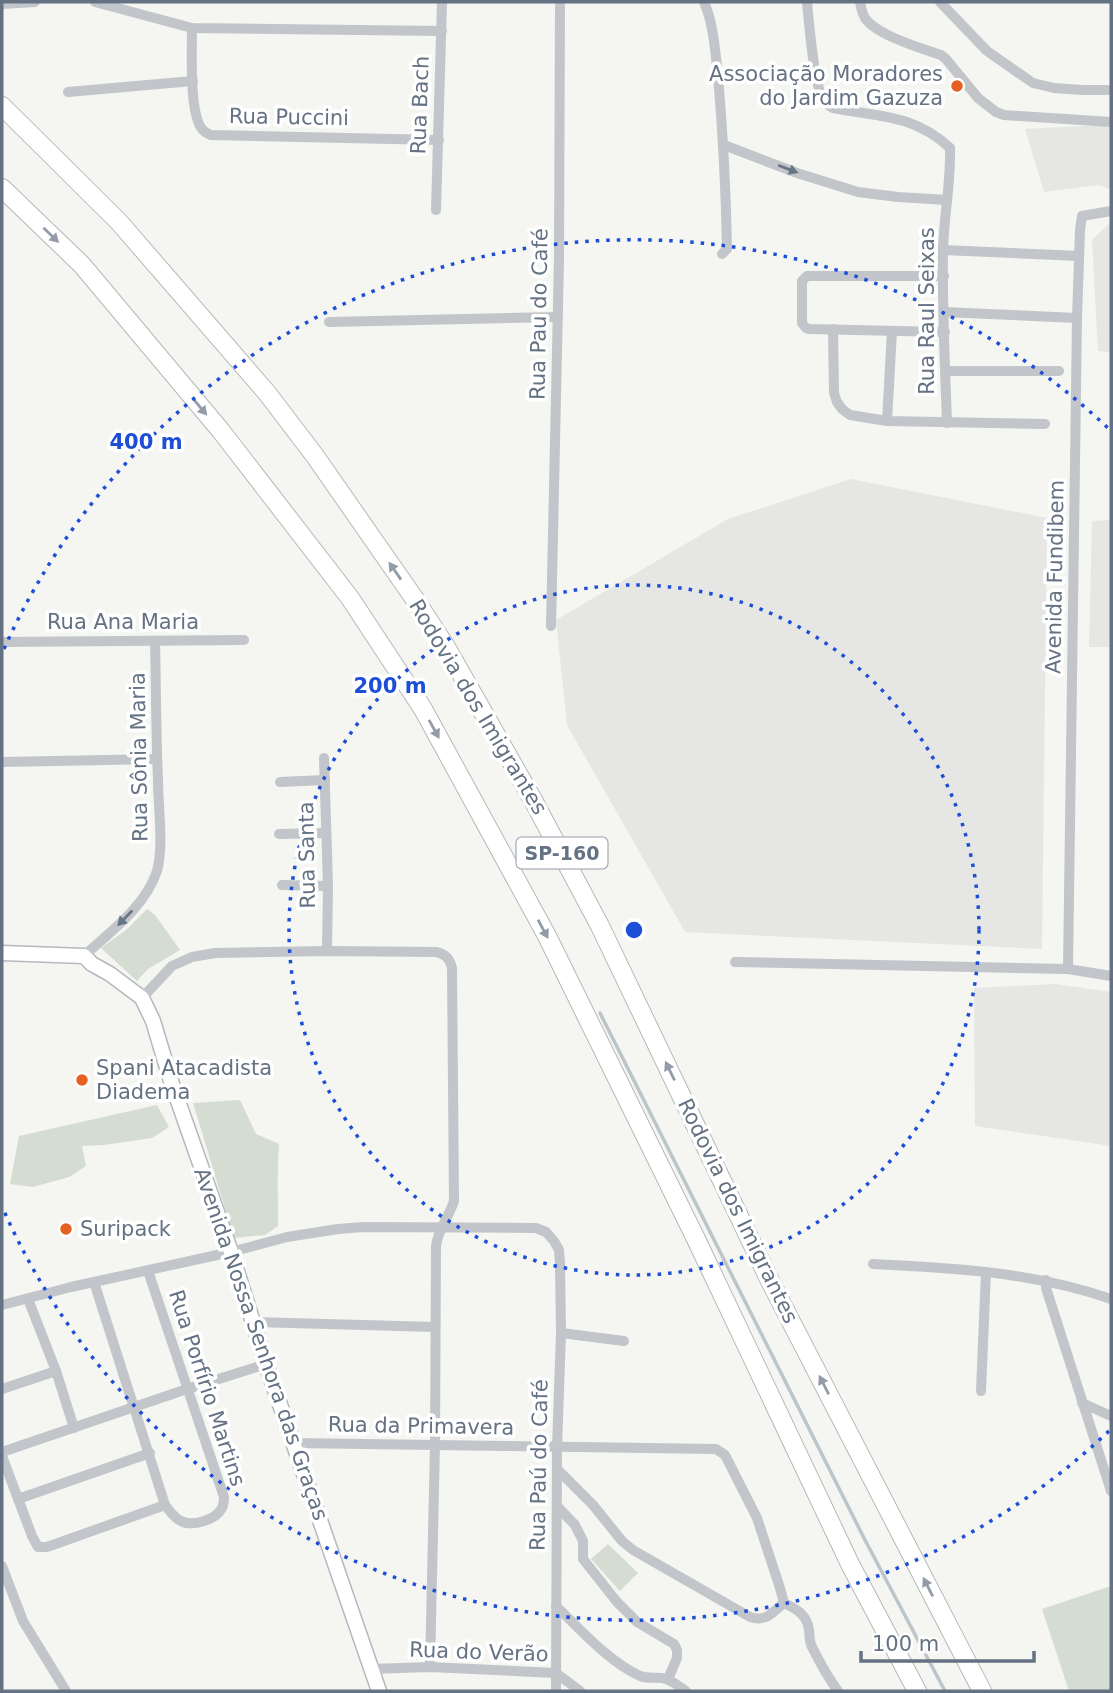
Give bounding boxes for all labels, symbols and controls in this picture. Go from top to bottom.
street label: Rua Bach [406,55,434,155]
place label: Associação Moradores do Jardim Gazuza [709,62,943,110]
marker: Associação Moradores do Jardim Gazuza [949,78,965,94]
street label: Rua Puccini [229,104,349,130]
one-way arrow [778,164,799,175]
one-way arrow [42,227,59,243]
street label: Rua Raul Seixas [915,227,939,395]
street label: Rua Pau do Café [526,228,552,400]
one-way arrow [193,397,208,415]
text: 400 m [109,430,183,454]
street label: Avenida Fundibem [1041,480,1069,674]
one-way arrow [388,562,402,580]
street label: Rodovia dos Imigrantes [404,595,552,819]
street label: Rua Ana Maria [47,610,199,634]
street label: Rua Sônia Maria [126,672,152,842]
text: 200 m [353,674,427,698]
one-way arrow [428,720,440,739]
street label: Rua Santa [294,801,320,909]
road number: SP-160 [516,838,608,868]
one-way arrow [118,909,134,926]
centre of rings [622,918,646,942]
one-way arrow [537,919,549,939]
place label: Spani Atacadista Diadema [96,1056,272,1104]
one-way arrow [664,1061,675,1081]
marker: Spani Atacadista Diadema [74,1072,90,1088]
street label: Rodovia dos Imigrantes [673,1095,803,1327]
street label: Avenida Nossa Senhora das Graças [189,1165,333,1523]
place label: Suripack [80,1217,172,1241]
marker: Suripack [58,1221,74,1237]
street label: Rua Porfírio Martins [164,1287,250,1489]
one-way arrow [818,1375,829,1395]
street label: Rua Paú do Café [526,1379,552,1551]
street label: Rua da Primavera [328,1412,514,1440]
one-way arrow [922,1577,934,1597]
scale bar [861,1620,1034,1664]
text: 100 m [872,1632,939,1656]
street label: Rua do Verão [409,1638,549,1666]

